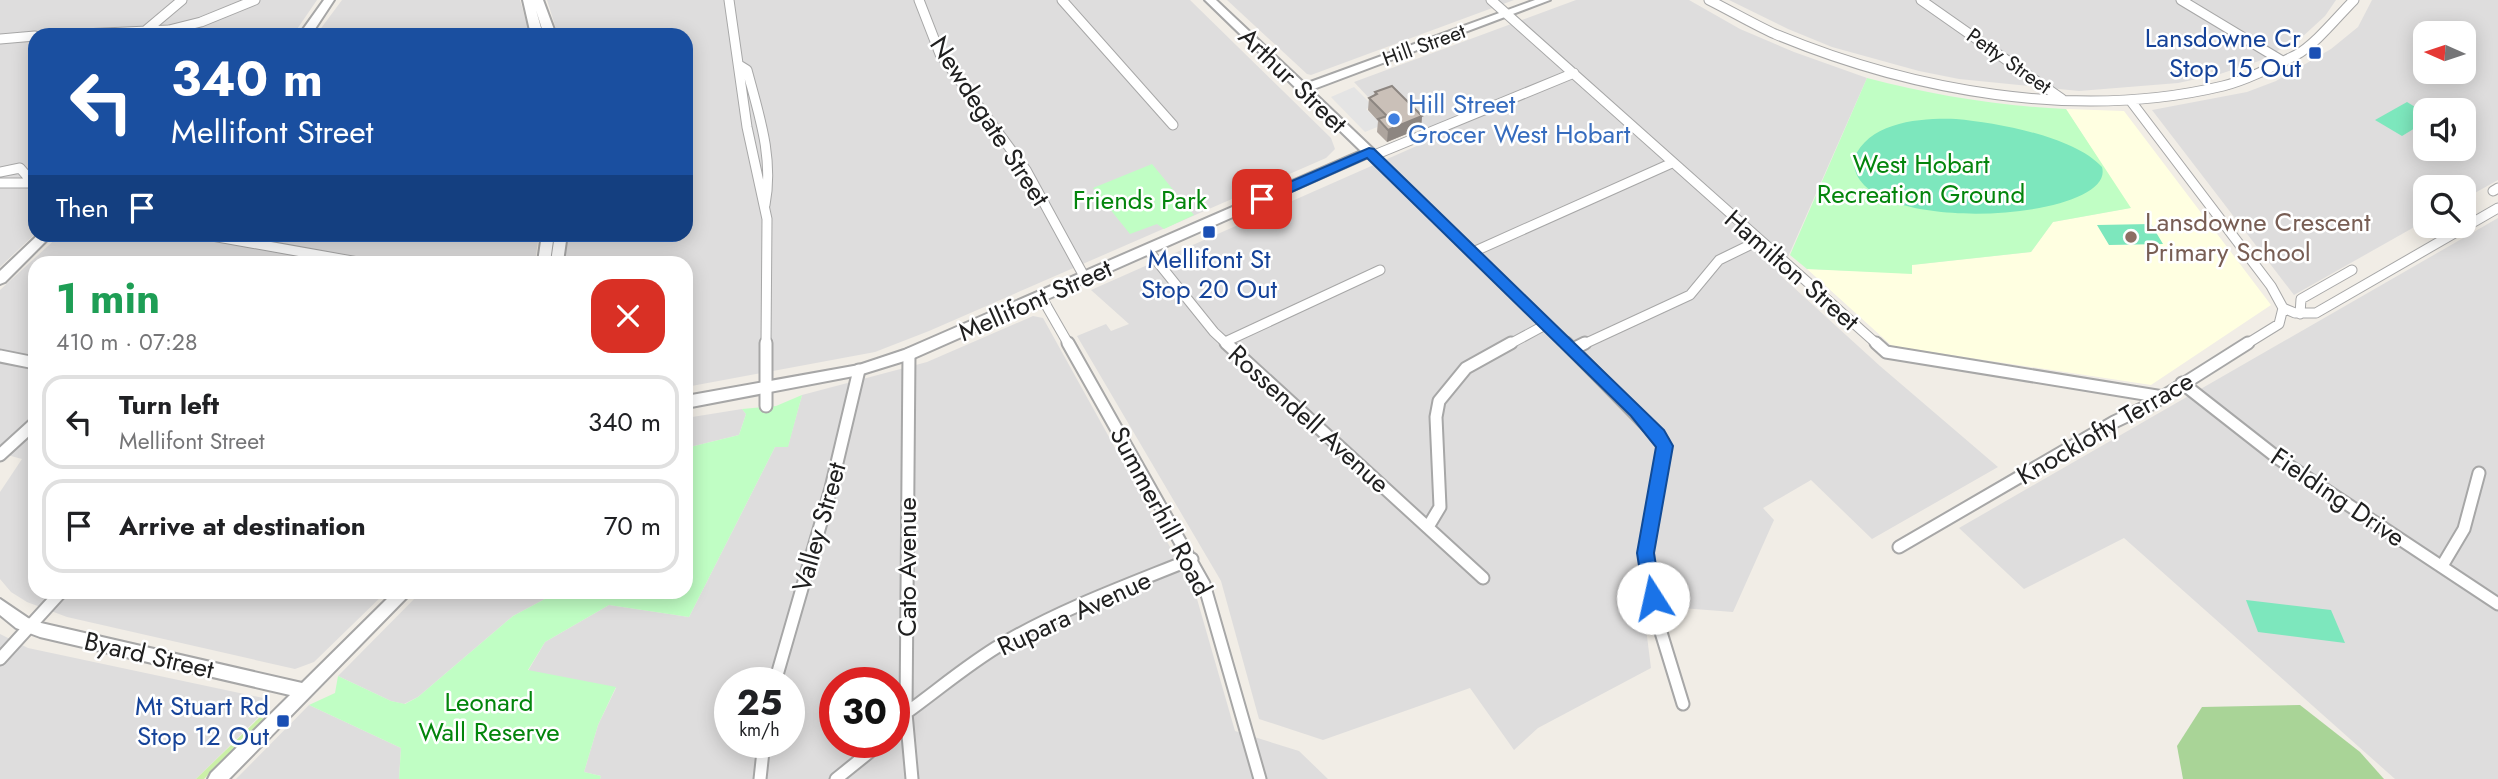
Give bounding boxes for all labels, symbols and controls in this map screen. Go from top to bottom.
street label: Hill Street [1378,16,1470,74]
street label: Arthur Street [1230,18,1357,142]
place label: Lansdowne Cr Stop 15 Out [2145,19,2302,87]
street label: Petty Street [1960,21,2058,101]
north arrow [2413,21,2476,84]
map controls [2413,21,2476,238]
street label: Newdegate Street [921,29,1060,214]
text: 340 m [171,44,323,114]
marker: Lansdowne Cr Stop 15 Out [2307,45,2323,61]
icon: left [56,56,147,147]
place label: Hill Street Grocer West Hobart [1408,85,1631,153]
button: sound [2413,98,2476,161]
text: Mellifont Street [171,109,374,155]
marker: Hill Street Grocer West Hobart [1386,111,1402,127]
park label: West Hobart Recreation Ground [1817,145,2025,213]
pin [1232,169,1292,229]
button: search [2413,175,2476,238]
icon: arrive [1243,180,1281,218]
park label: Friends Park [1073,181,1208,219]
text: Then [56,189,109,227]
icon: arrive [123,189,161,227]
street label: Hamilton Street [1716,201,1868,340]
place label: Lansdowne Crescent Primary School [2145,203,2371,271]
marker: Mellifont St Stop 20 Out [1201,224,1217,240]
marker: Lansdowne Crescent Primary School [2123,229,2139,245]
place label: Mellifont St Stop 20 Out [1141,240,1278,308]
street label: Mellifont Street [952,249,1119,351]
text: 1 min [56,268,160,329]
button: close [591,279,665,353]
text: 410 m · 07:28 [56,325,198,359]
street label: Rossendell Avenue [1220,336,1398,502]
street label: Knocklofty Terrace [2010,362,2200,494]
text: Turn left [119,386,219,424]
icon: left [60,403,98,441]
text: 340 m [588,403,661,441]
street label: Summerhill Road [1100,420,1222,602]
text: Mellifont Street [119,424,265,458]
street label: Fielding Drive [2263,438,2413,556]
street label: Valley Street [782,457,856,596]
street label: Cato Avenue [888,497,926,637]
icon: arrive [60,507,98,545]
text: Arrive at destination [119,507,366,545]
text: 70 m [604,507,661,545]
street label: Rupara Avenue [991,561,1157,665]
position arrow [1616,561,1690,635]
street label: Byard Street [80,622,218,689]
speed limit sign: 30 [819,667,910,758]
text: 25 [737,678,782,728]
park label: Leonard Wall Reserve [418,683,560,751]
place label: Mt Stuart Rd Stop 12 Out [135,687,270,755]
marker: Mt Stuart Rd Stop 12 Out [275,713,291,729]
text: km/h [739,717,780,743]

